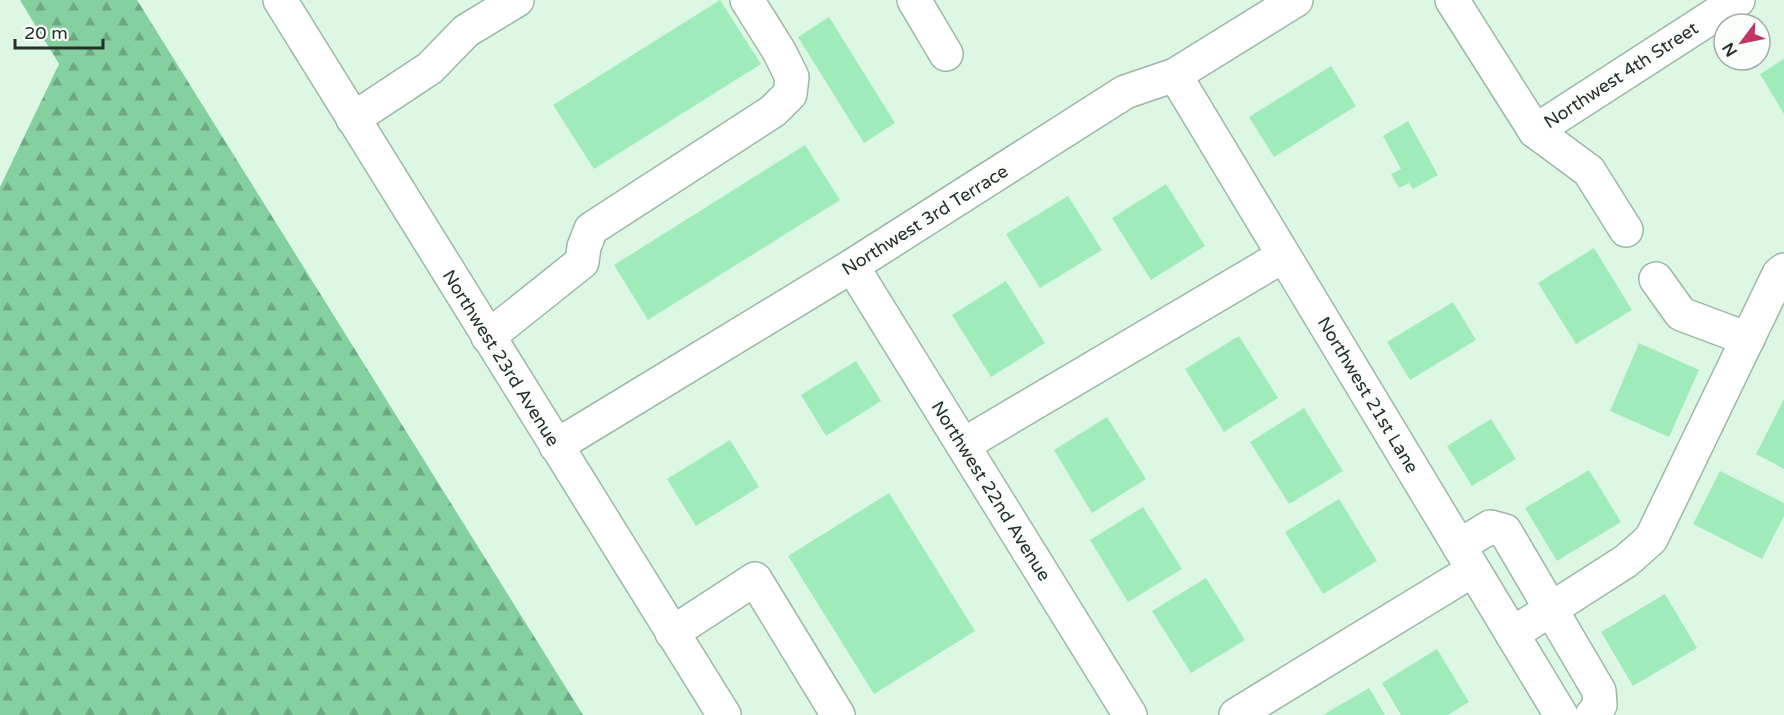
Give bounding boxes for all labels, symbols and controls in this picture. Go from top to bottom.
scale bar [15,12,104,50]
north arrow [1712,12,1772,72]
street label: Northwest 4th Street [1540,17,1702,133]
text: 20 m [24,22,68,44]
text: N [1718,39,1742,60]
street label: Northwest 3rd Terrace [838,160,1012,280]
street label: Northwest 23rd Avenue [438,266,564,450]
street label: Northwest 21st Lane [1313,313,1423,477]
street label: Northwest 22nd Avenue [927,397,1055,585]

